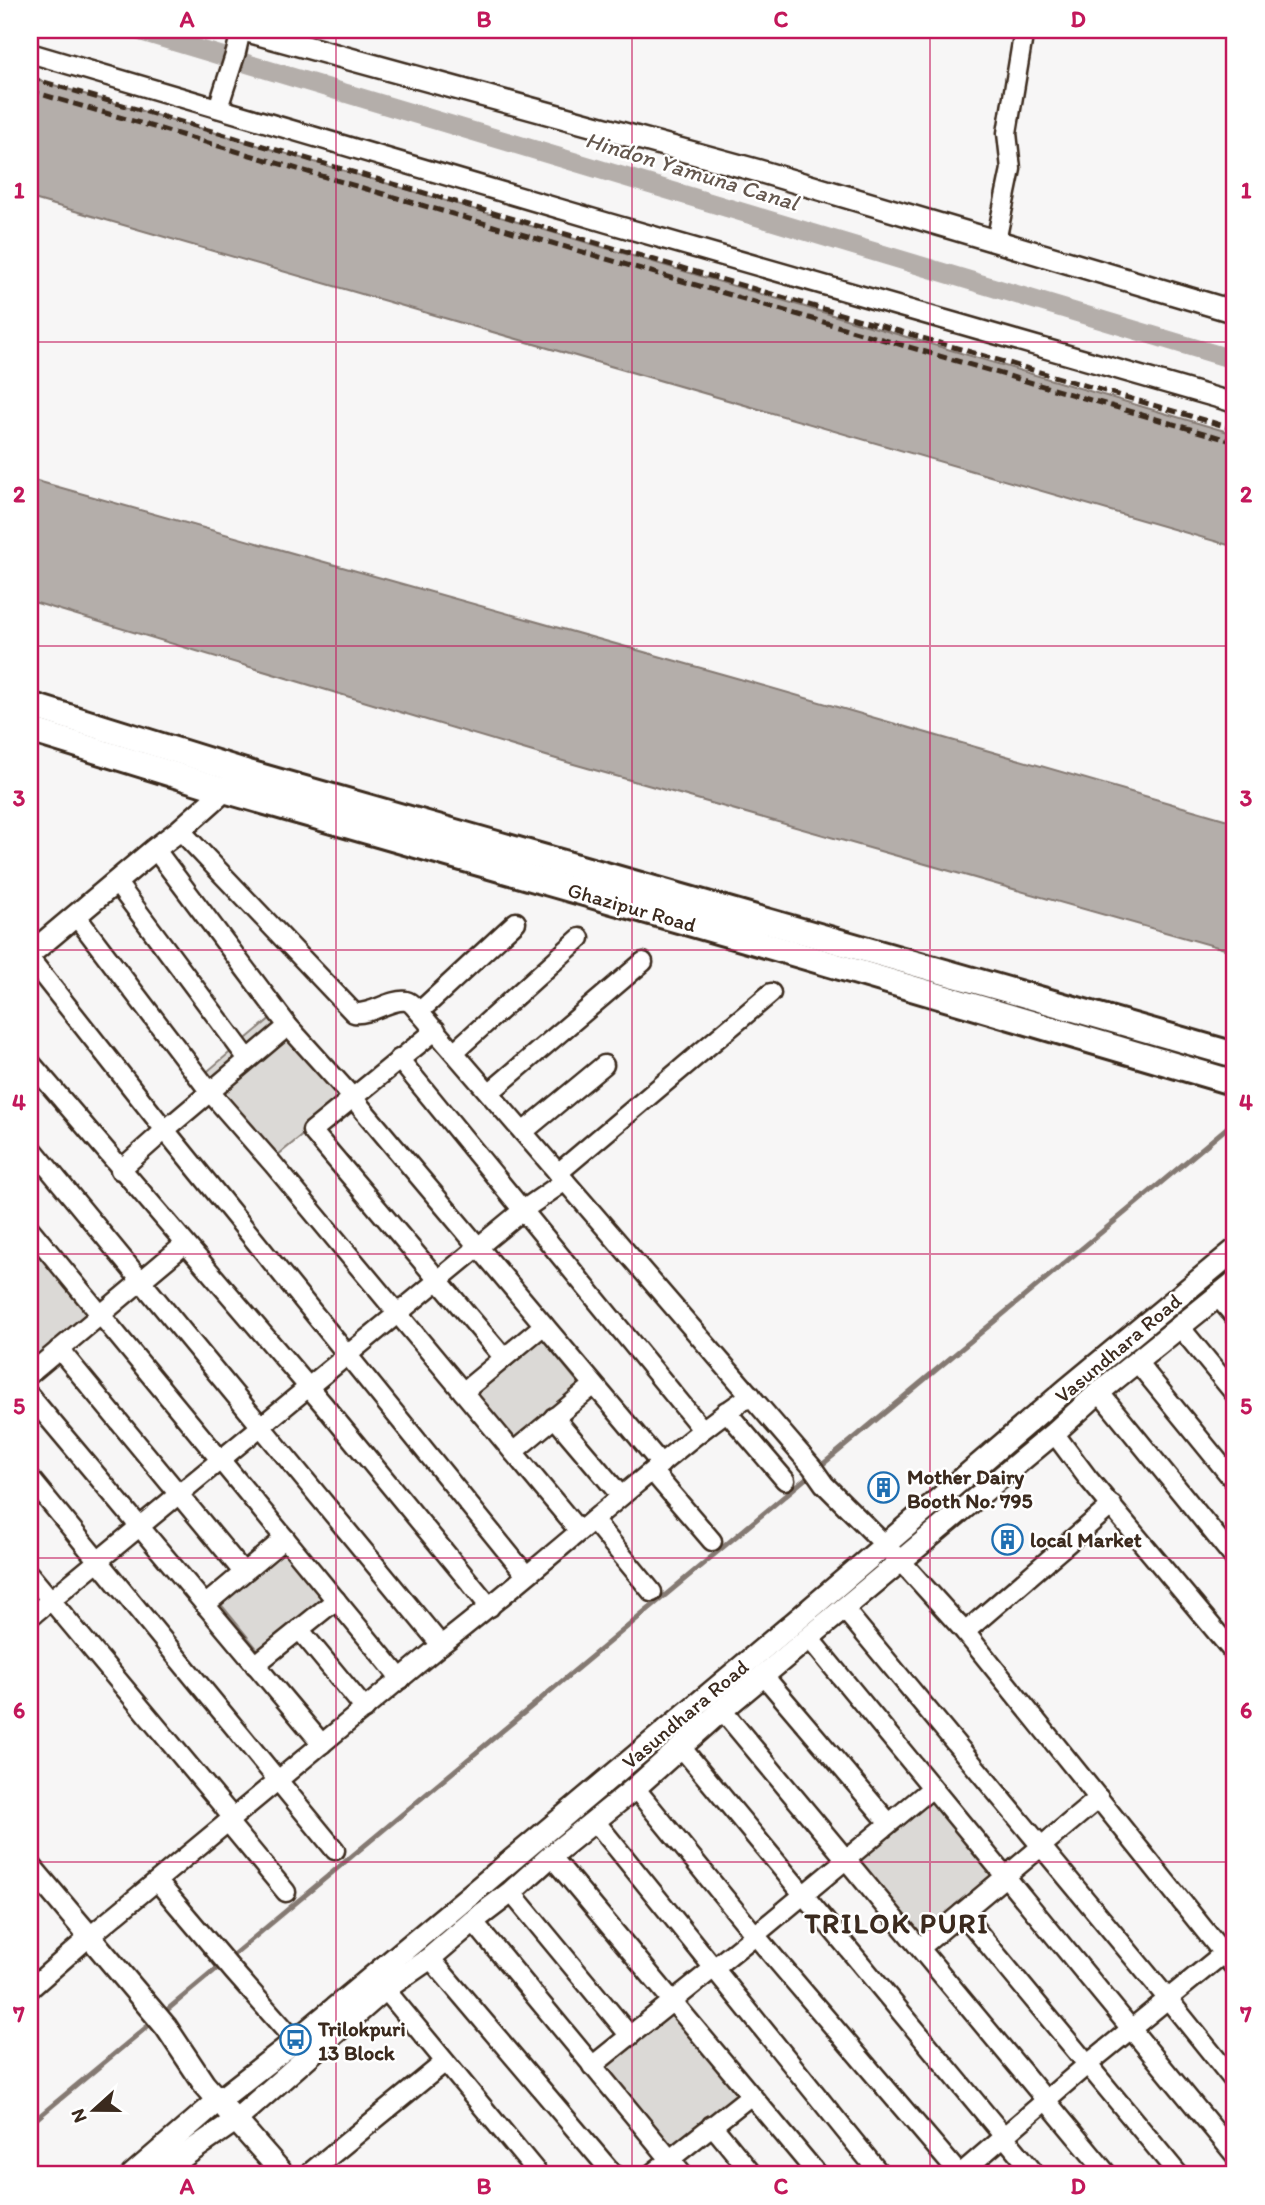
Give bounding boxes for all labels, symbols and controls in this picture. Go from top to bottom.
text: A [179,5,195,33]
text: B [477,5,492,33]
text: C [774,5,789,33]
text: D [1070,5,1086,33]
water label: Hindon Yamuna Canal [582,125,803,217]
text: 1 [14,176,25,204]
text: 1 [1241,176,1252,204]
text: 2 [13,480,26,508]
text: 2 [1240,480,1253,508]
text: 3 [13,784,26,812]
text: 3 [1240,784,1253,812]
street label: Ghazipur Road [565,877,699,937]
text: 4 [12,1088,26,1116]
text: 4 [1239,1088,1253,1116]
street label: Vasundhara Road [1050,1287,1187,1408]
text: 5 [13,1392,25,1420]
text: 5 [1240,1392,1252,1420]
place label: Mother Dairy Booth No. 795 [907,1464,1033,1513]
building icon: Mother Dairy Booth No. 795 [867,1471,901,1505]
building icon: local Market [990,1522,1024,1556]
place label: local Market [1030,1527,1142,1552]
street label: Vasundhara Road [617,1653,754,1774]
text: 6 [13,1696,25,1724]
text: 6 [1240,1696,1252,1724]
district label: TRILOK PURI [803,1906,990,1940]
text: 7 [12,2000,25,2028]
text: 7 [1239,2000,1252,2028]
place label: Trilokpuri 13 Block [317,2016,406,2065]
bus stop icon: Trilokpuri 13 Block [278,2023,312,2057]
north arrow [60,2076,130,2146]
text: N [66,2106,92,2126]
text: A [179,2172,195,2200]
text: B [477,2172,492,2200]
text: C [774,2172,789,2200]
text: D [1070,2172,1086,2200]

